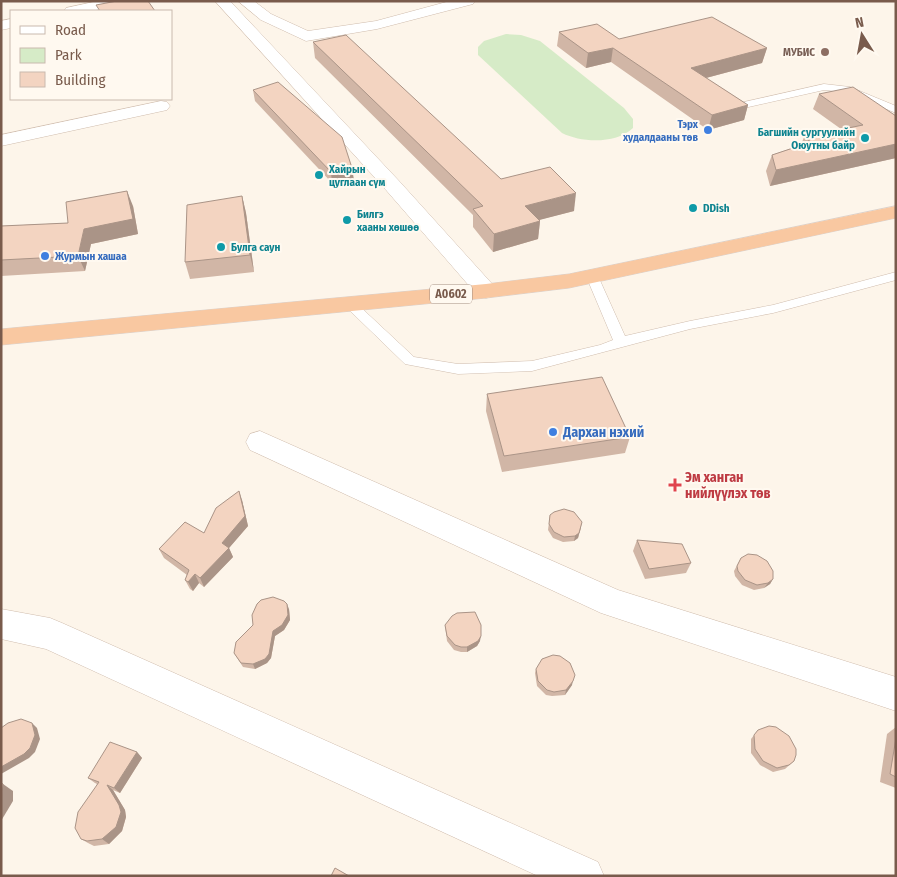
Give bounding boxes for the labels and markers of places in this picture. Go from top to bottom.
place label: МУБИС [783,46,815,59]
marker: МУБИС [819,46,831,58]
place label: Тэрх худалдааны төв [622,118,699,144]
marker: Тэрх худалдааны төв [702,124,714,136]
place label: Багшийн сургуулийн Оюутны байр [758,126,855,152]
marker: Багшийн сургуулийн Оюутны байр [859,132,871,144]
place label: Хайрын цуглаан сүм [328,163,385,189]
marker: Хайрын цуглаан сүм [313,169,325,181]
marker: DDish [687,202,699,214]
place label: DDish [703,202,730,215]
place label: Билгэ хааны хөшөө [356,208,419,234]
marker: Билгэ хааны хөшөө [341,214,353,226]
marker: Булга саун [215,241,227,253]
place label: Булга саун [231,241,281,254]
marker: Журмын хашаа [39,250,51,262]
place label: Журмын хашаа [54,250,127,263]
place label: Дархан нэхий [562,424,644,441]
marker: Дархан нэхий [547,426,559,438]
place label: Эм ханган нийлүүлэх төв [685,469,770,502]
marker: Эм ханган нийлүүлэх төв [669,479,681,491]

